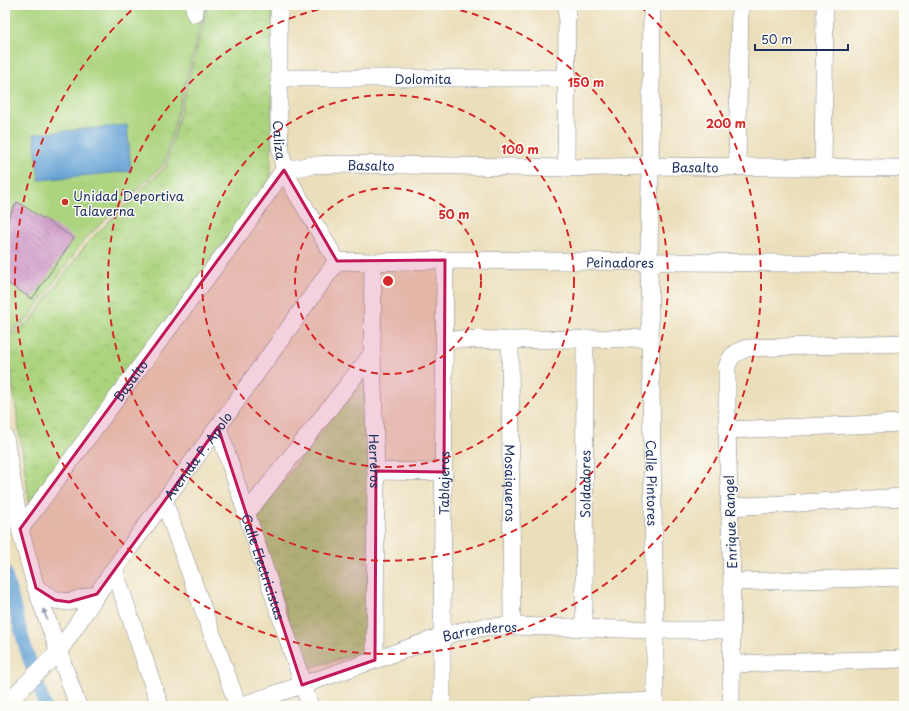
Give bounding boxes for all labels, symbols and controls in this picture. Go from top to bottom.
scale bar [755,26,848,52]
text: 50 m [761,30,792,48]
street label: Dolomita [394,69,452,88]
text: 150 m [568,73,604,91]
text: 200 m [706,114,746,132]
street label: Caliza [269,120,292,162]
text: 100 m [501,140,539,158]
street label: Basalto [347,155,395,174]
street label: Basalto [671,157,719,176]
place label: Unidad Deportiva Talaverna [73,186,185,220]
marker: Unidad Deportiva Talaverna [60,197,70,207]
text: 50 m [438,205,470,223]
street label: Peinadores [586,252,654,271]
centre of rings [381,274,395,288]
street label: Basalto [108,356,152,405]
street label: Avenida P. Apolo [159,407,236,503]
street label: Herreros [365,433,386,488]
street label: Calle Pintores [642,440,663,526]
street label: Mosaiqueros [501,444,521,522]
street label: Soldadores [575,450,594,518]
street label: Tablajeros [433,451,453,515]
street label: Enrique Rangel [719,475,741,569]
street label: Calle Electricistas [238,511,290,622]
one-way arrow [42,608,48,620]
street label: Barrenderos [440,616,517,645]

